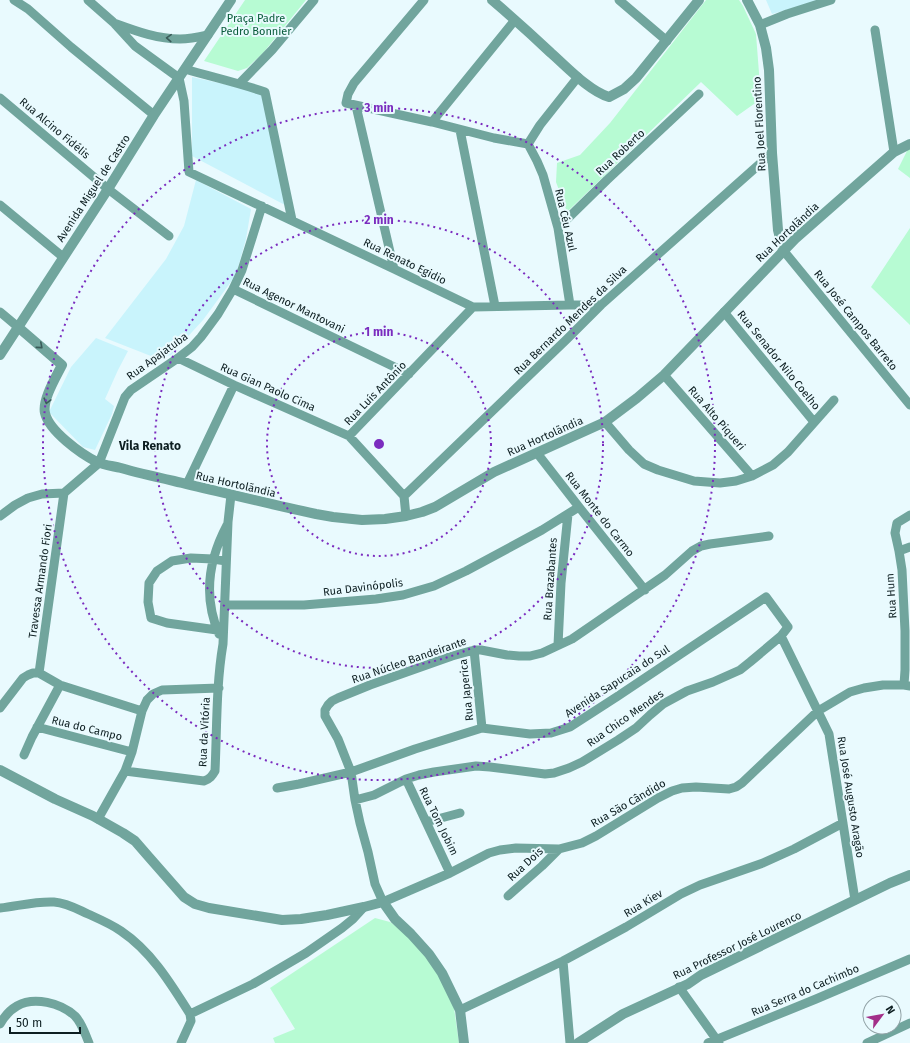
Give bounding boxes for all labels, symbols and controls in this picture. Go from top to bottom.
park label: Praça Padre Pedro Bonnier [220,12,292,38]
one-way arrow [166,34,172,43]
street label: Rua Joel Florentino [751,76,768,172]
street label: Rua Alcino Fidélis [17,95,92,162]
text: 3 min [363,101,394,115]
street label: Rua Roberto [593,127,647,178]
street label: Avenida Miguel de Castro [54,132,133,244]
street label: Rua Céu Azul [552,188,579,253]
street label: Rua Hortolãndia [753,200,822,265]
text: 2 min [364,213,394,227]
street label: Rua Renato Egidio [361,236,448,287]
street label: Rua Bernardo Mendes da Silva [511,263,629,378]
street label: Rua José Campos Barreto [811,268,900,373]
street label: Rua Agenor Mantovani [241,275,347,336]
street label: Rua Senador Nilo Coelho [735,308,823,413]
text: 1 min [365,325,393,339]
street label: Rua Apajatuba [124,330,190,383]
one-way arrow [36,341,43,348]
street label: Rua Luís Antônio [342,359,409,428]
street label: Rua Gian Paolo Cima [218,361,317,414]
street label: Rua Alto Piqueri [685,384,748,453]
one-way arrow [43,397,52,404]
street label: Rua Hortolãndia [505,414,585,459]
centre of rings [372,437,386,451]
district label: Vila Renato [118,439,181,453]
street label: Rua Hortolãndia [195,469,277,500]
street label: Rua Monte do Carmo [562,469,637,559]
street label: Travessa Armando Fiori [26,523,55,639]
street label: Rua Brazabantes [541,537,560,621]
street label: Rua Hum [883,573,900,619]
street label: Rua Davinópolis [322,576,404,599]
street label: Rua Núcleo Bandeirante [350,635,468,686]
street label: Avenida Sapucaia do Sul [562,643,672,720]
street label: Rua Japerica [457,658,476,722]
street label: Rua Chico Mendes [584,687,666,750]
street label: Rua da Vitória [196,697,213,767]
street label: Rua do Campo [50,713,124,744]
street label: Rua José Augusto Aragão [834,735,867,859]
street label: Rua São Cândido [588,777,668,830]
street label: Rua Tom Jobim [416,785,461,858]
street label: Rua Dois [505,845,546,884]
street label: Rua Kiev [622,887,665,920]
street label: Rua Professor José Lourenco [671,909,804,982]
street label: Rua Serra do Cachimbo [749,962,861,1019]
north arrow [862,995,902,1035]
text: N [883,1003,898,1017]
scale bar [10,1009,80,1035]
text: 50 m [16,1016,42,1030]

